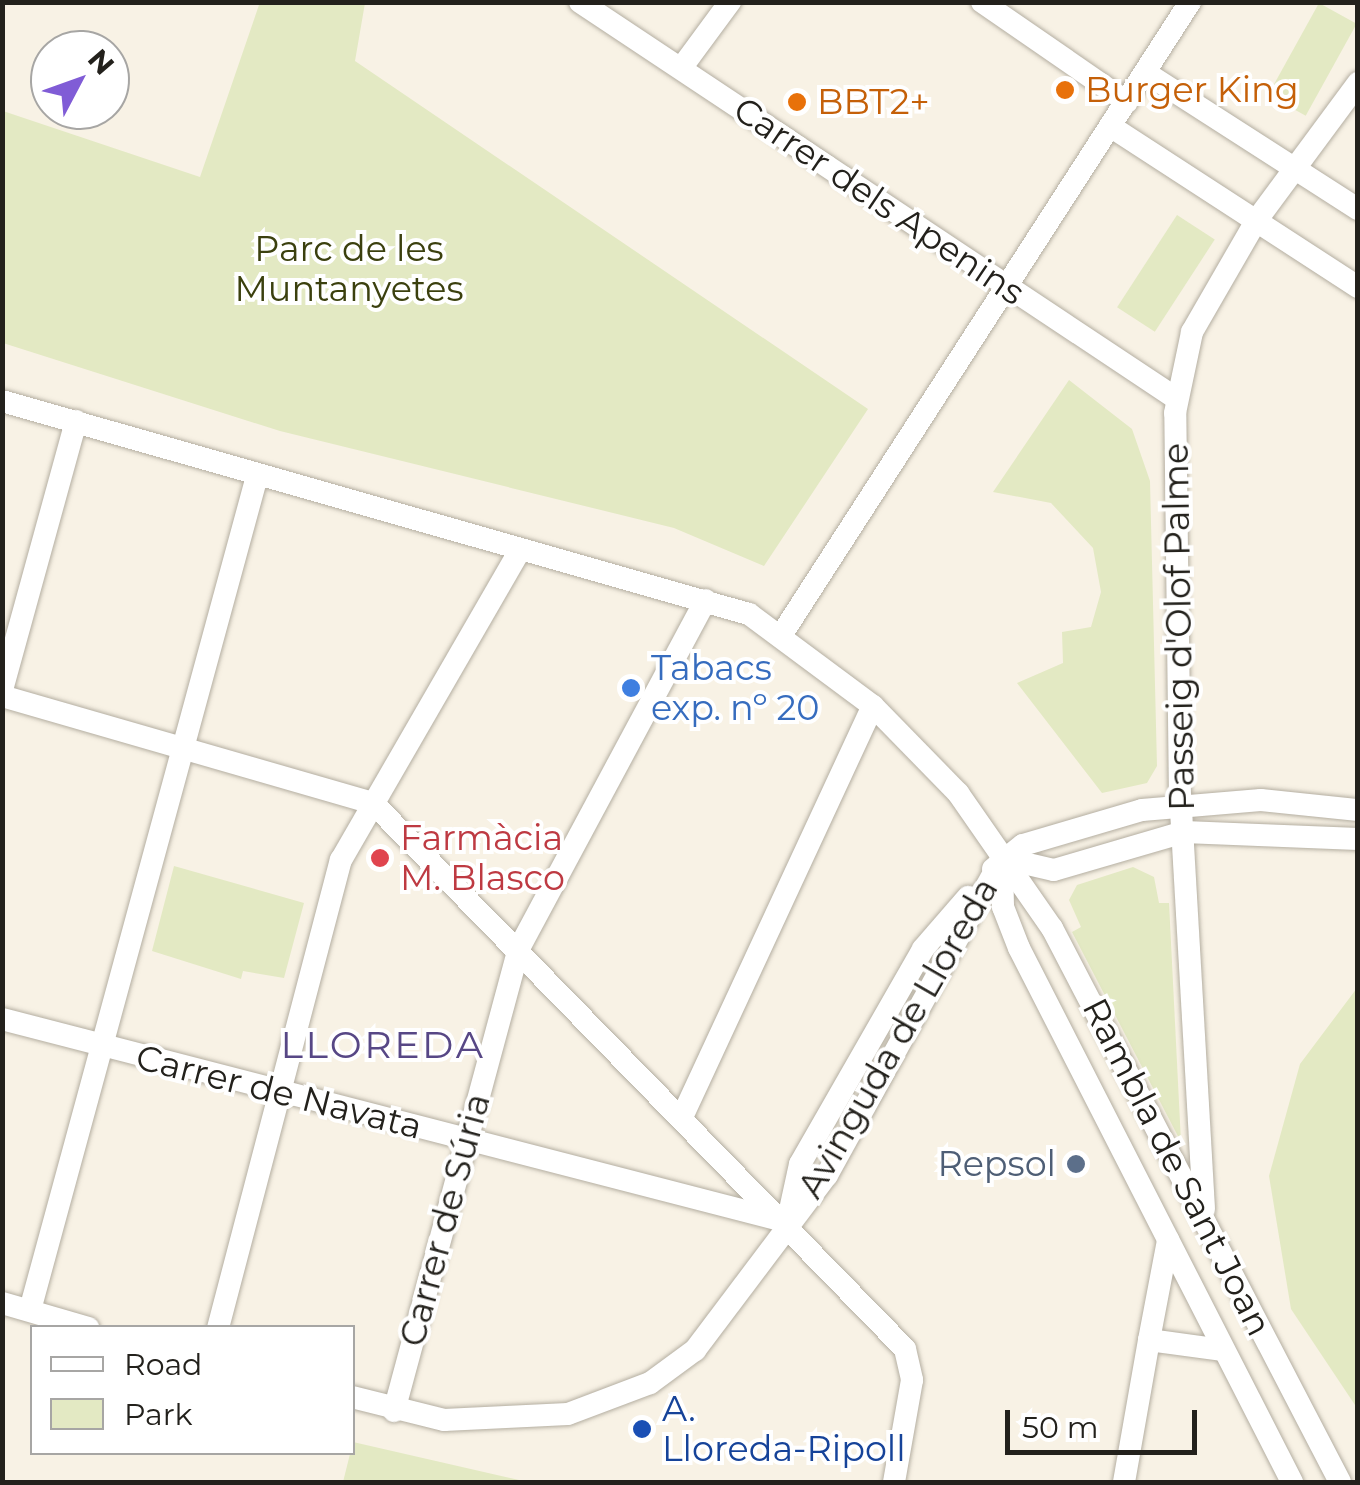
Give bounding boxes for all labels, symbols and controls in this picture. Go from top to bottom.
north arrow [30,30,130,130]
text: N [81,42,121,81]
place label: Burger King [1085,69,1299,111]
marker: Burger King [1054,79,1076,101]
place label: BBT2+ [817,81,930,123]
street label: Carrer dels Apenins [726,88,1032,314]
marker: BBT2+ [786,91,808,113]
park label: Parc de les Muntanyetes [234,228,464,310]
street label: Passeig d'Olof Palme [1155,443,1203,811]
place label: Tabacs exp. nº 20 [651,647,819,729]
marker: Tabacs exp. nº 20 [620,677,642,699]
place label: Farmàcia M. Blasco [400,817,565,899]
marker: Farmàcia M. Blasco [369,847,391,869]
street label: Avinguda de Lloreda [789,871,1007,1205]
street label: Rambla de Sant Joan [1074,991,1280,1343]
district label: LLOREDA [281,1022,485,1068]
street label: Carrer de Navata [132,1036,426,1148]
street label: Carrer de Súria [391,1089,499,1351]
place label: Repsol [937,1143,1056,1185]
marker: Repsol [1065,1153,1087,1175]
legend [30,1325,355,1455]
text: Road [124,1346,202,1383]
place label: A. Lloreda-Ripoll [662,1388,906,1470]
scale bar [1010,1390,1202,1452]
text: Park [124,1396,193,1433]
text: 50 m [1022,1409,1099,1446]
marker: A. Lloreda-Ripoll [631,1418,653,1440]

